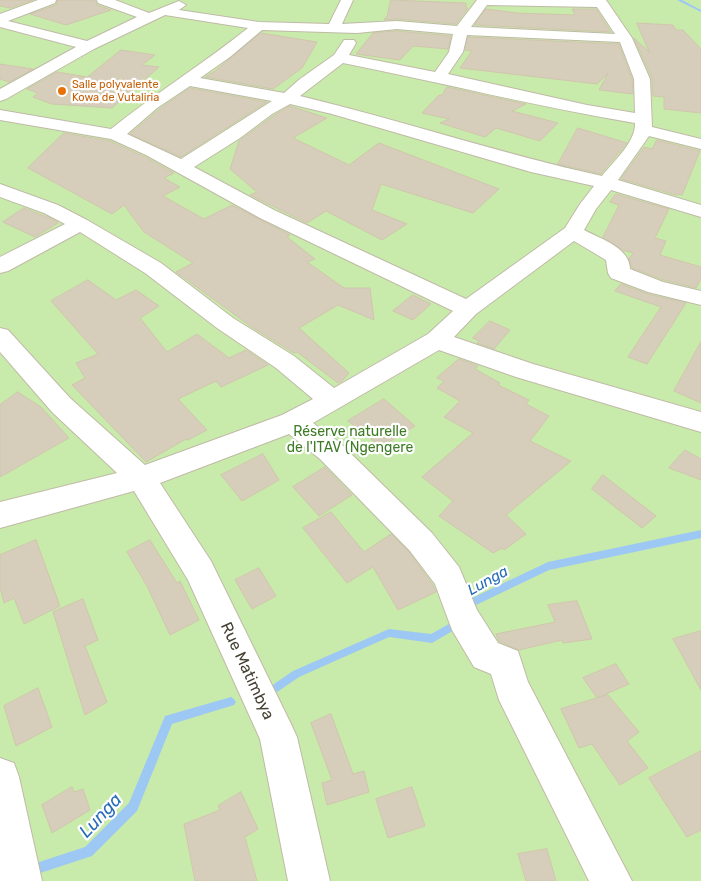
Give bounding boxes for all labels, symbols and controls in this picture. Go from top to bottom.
place label: Salle polyvalente Kowa de Vutaliria [72,78,159,104]
marker: Salle polyvalente Kowa de Vutaliria [56,85,68,97]
park label: Réserve naturelle de l'ITAV (Ngengere [287,424,413,457]
water label: Lunga [464,562,512,600]
street label: Rue Matimbya [216,619,278,723]
water label: Lunga [75,789,127,843]

